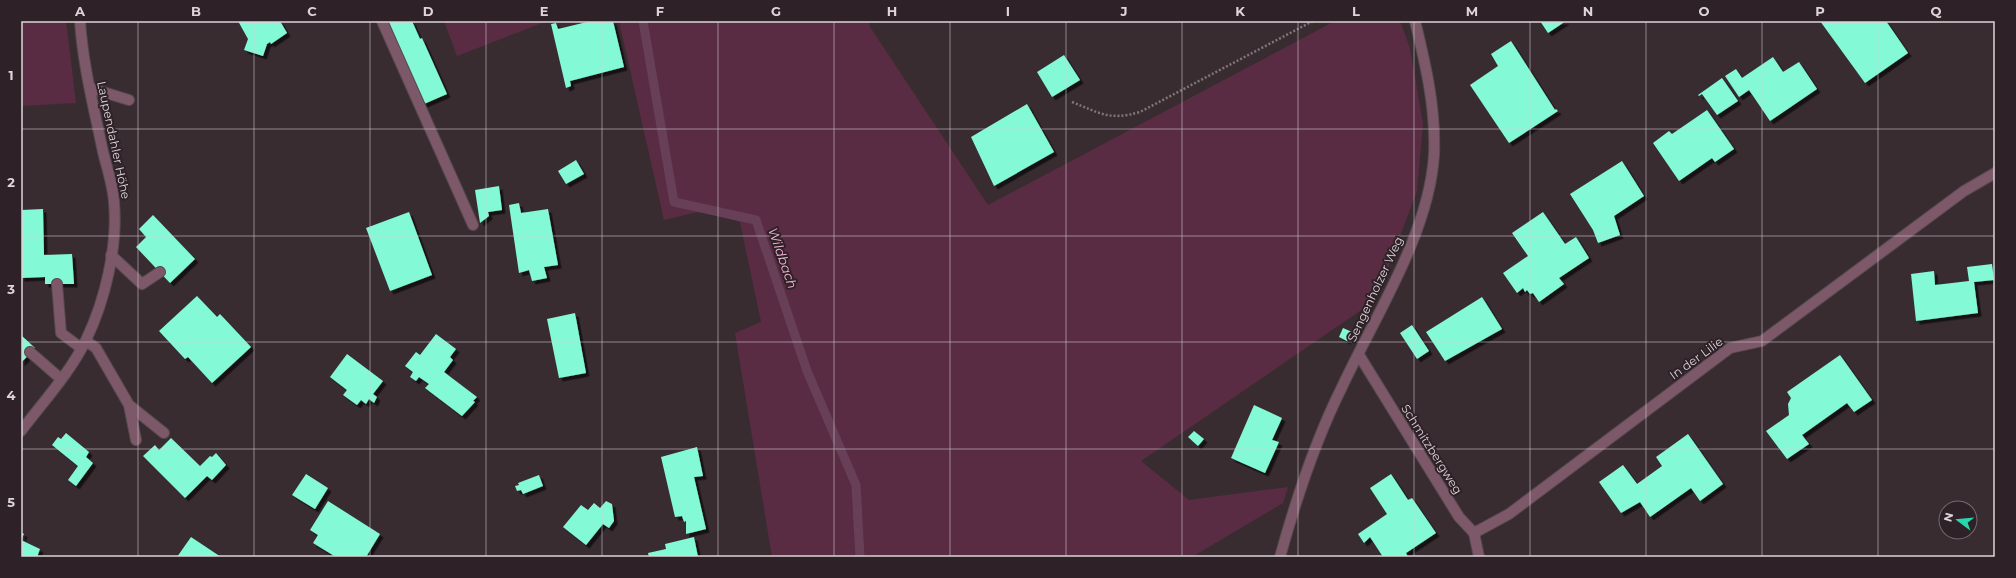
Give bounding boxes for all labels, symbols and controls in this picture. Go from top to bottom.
text: A [74,3,86,19]
text: B [191,3,201,19]
text: C [307,3,317,19]
text: D [423,3,434,19]
text: E [540,3,549,19]
text: F [656,3,664,19]
text: G [771,3,781,19]
text: H [887,3,897,19]
text: I [1006,3,1010,19]
text: J [1119,3,1128,19]
text: K [1235,3,1245,19]
text: L [1352,3,1360,19]
text: M [1466,3,1478,19]
text: N [1583,3,1593,19]
text: O [1699,3,1710,19]
text: P [1815,3,1825,19]
text: Q [1931,3,1942,19]
text: 1 [8,67,14,83]
street label: Laupendahler Höhe [94,80,134,200]
text: 2 [7,174,15,190]
water label: Wildbach [765,225,801,291]
street label: Sengenholzer Weg [1344,234,1406,344]
text: 3 [6,281,15,297]
street label: In der Lilie [1666,334,1726,382]
text: 4 [7,387,16,403]
street label: Schmitzbergweg [1398,401,1466,497]
text: 5 [7,494,15,510]
north arrow [1938,500,1978,540]
text: N [1940,511,1956,523]

